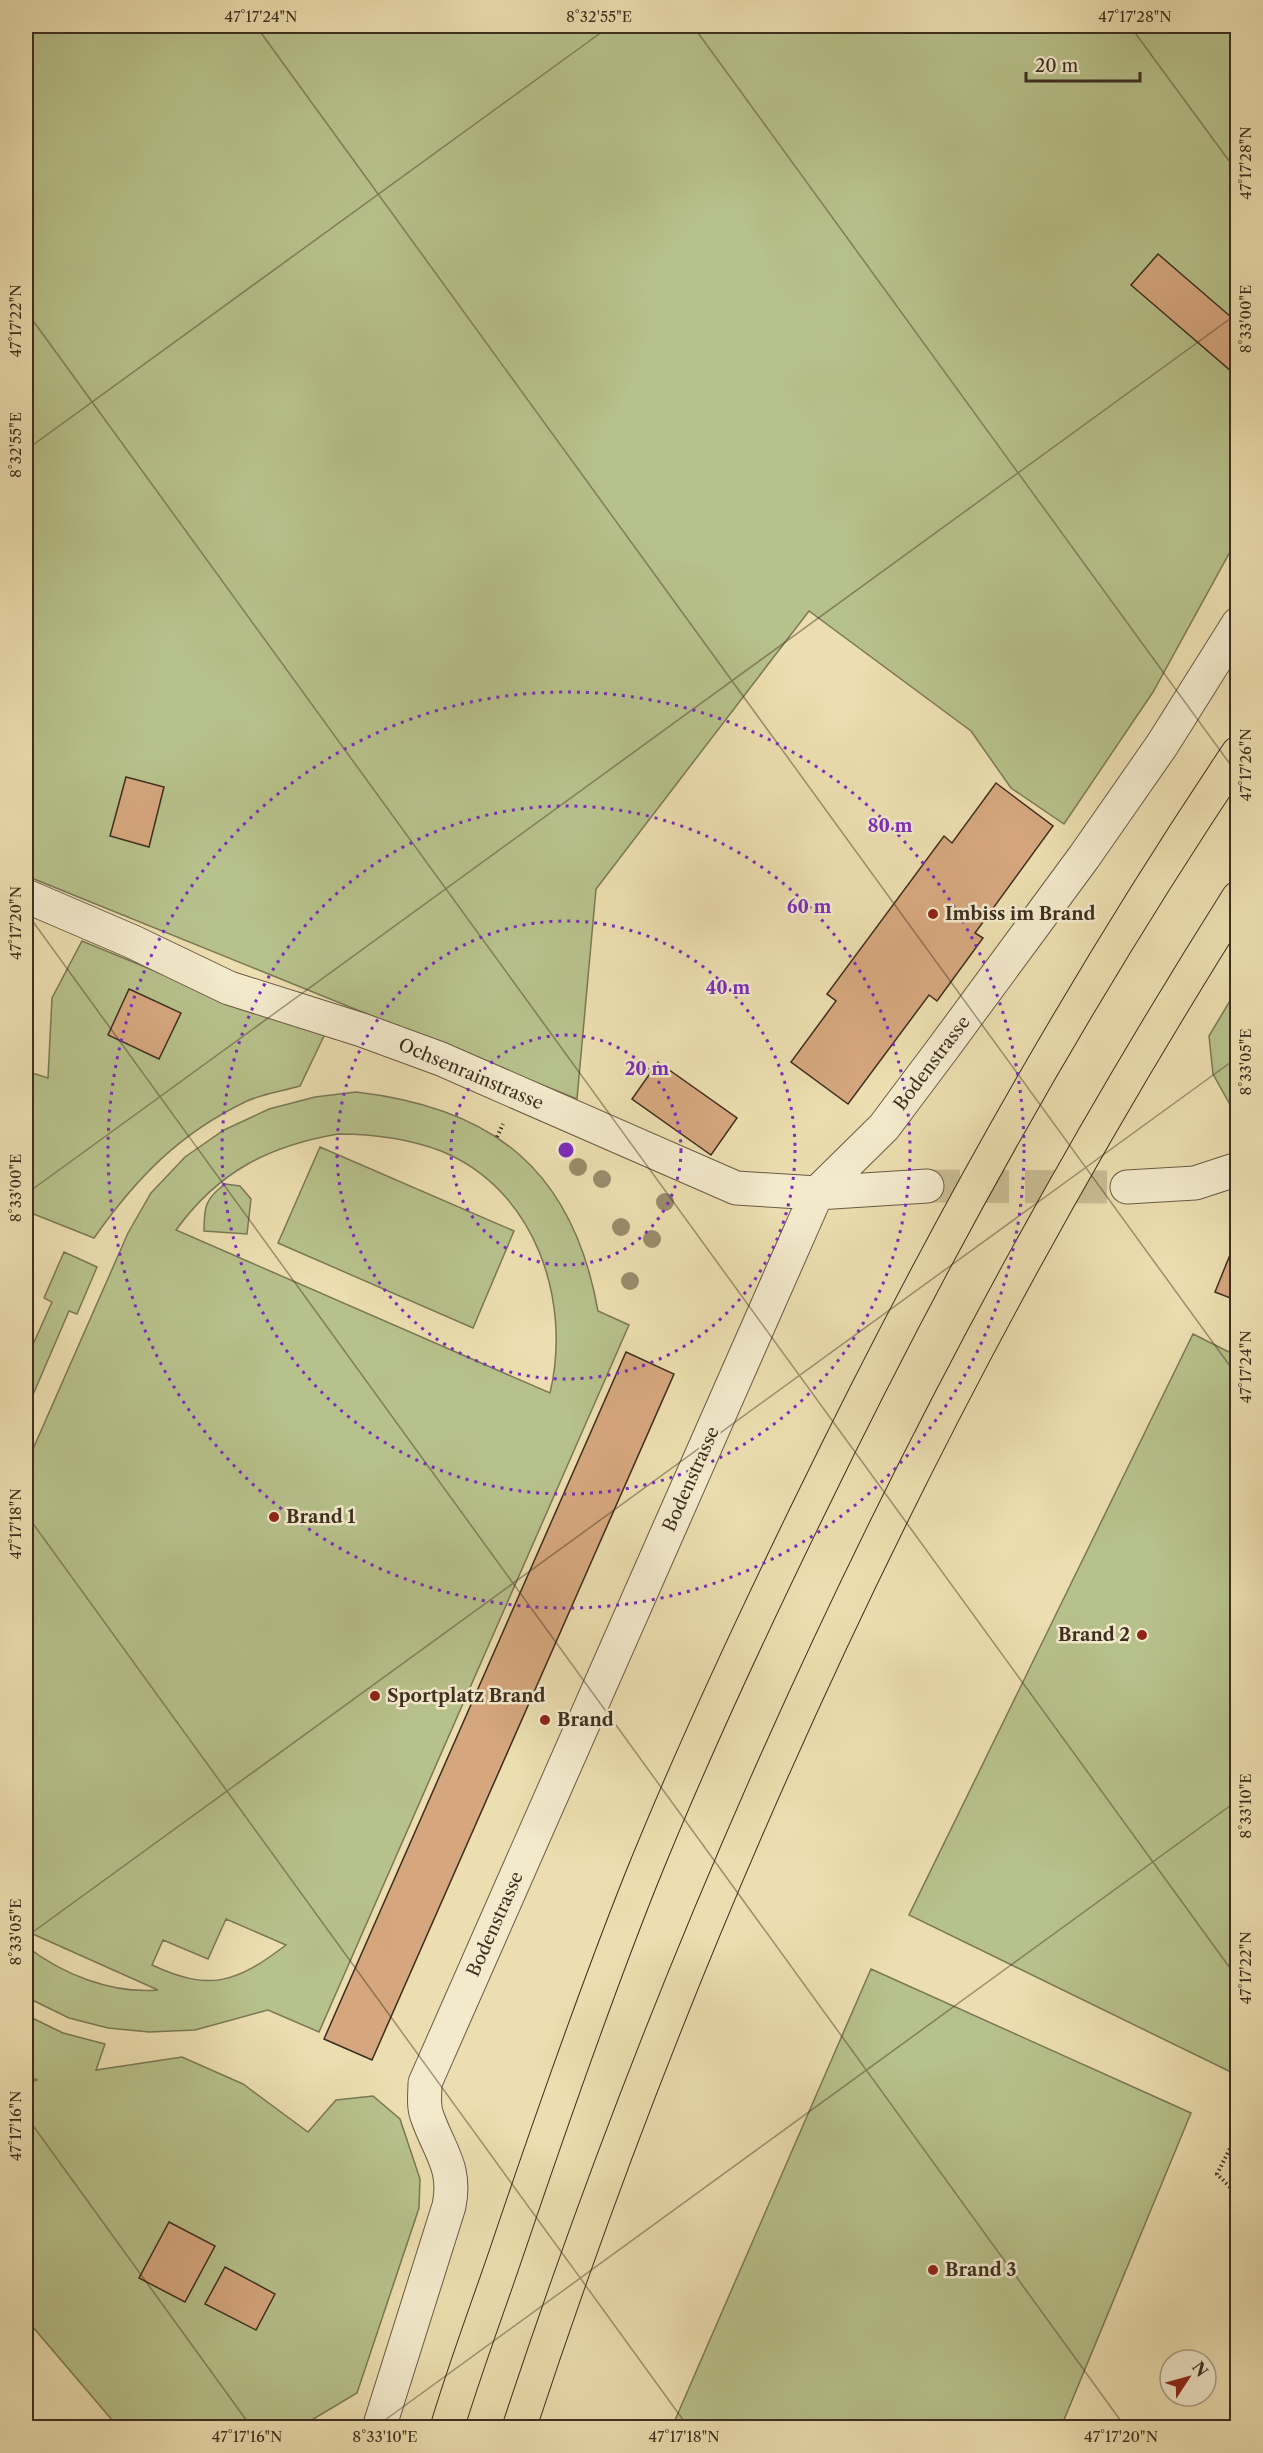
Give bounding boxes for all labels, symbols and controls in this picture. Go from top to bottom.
text: 47°17'24"N [224,7,298,26]
text: 8°32'55"E [566,7,632,26]
text: 47°17'28"N [1098,7,1172,26]
scale bar [1026,45,1140,83]
text: 20 m [1035,55,1079,77]
text: 47°17'28"N [1236,126,1255,200]
text: 47°17'22"N [6,284,25,358]
text: 8°33'00"E [1236,285,1255,353]
text: 8°32'55"E [6,412,25,478]
text: 47°17'26"N [1236,728,1255,802]
text: 80 m [867,815,913,837]
text: 47°17'20"N [6,886,25,960]
text: 60 m [787,896,831,918]
place label: Imbiss im Brand [945,903,1096,925]
marker: Imbiss im Brand [926,907,940,921]
text: 40 m [706,977,750,999]
street label: Bodenstrasse [889,1011,975,1115]
text: 8°33'05"E [1236,1028,1255,1096]
street label: Ochsenrainstrasse [395,1034,547,1114]
text: 20 m [625,1058,669,1080]
centre of rings [556,1140,576,1160]
text: 8°33'00"E [6,1154,25,1222]
text: 47°17'24"N [1236,1330,1255,1404]
street label: Bodenstrasse [658,1423,724,1535]
text: 47°17'18"N [6,1488,25,1560]
place label: Brand 1 [286,1506,355,1528]
marker: Brand 1 [267,1510,281,1524]
place label: Brand 2 [1058,1624,1130,1646]
marker: Brand 2 [1135,1628,1149,1642]
place label: Sportplatz Brand [387,1685,546,1707]
marker: Sportplatz Brand [368,1689,382,1703]
place label: Brand [557,1709,614,1731]
marker: Brand [538,1713,552,1727]
text: 8°33'10"E [1236,1773,1255,1839]
street label: Bodenstrasse [462,1868,528,1980]
text: 8°33'05"E [6,1898,25,1966]
text: 47°17'22"N [1236,1931,1255,2005]
text: 47°17'16"N [6,2091,25,2161]
place label: Brand 3 [945,2259,1016,2281]
marker: Brand 3 [926,2263,940,2277]
north arrow [1158,2348,1218,2408]
text: N [1188,2358,1212,2381]
text: 47°17'16"N [212,2427,282,2446]
text: 8°33'10"E [352,2427,418,2446]
text: 47°17'18"N [648,2427,720,2446]
text: 47°17'20"N [1084,2427,1158,2446]

